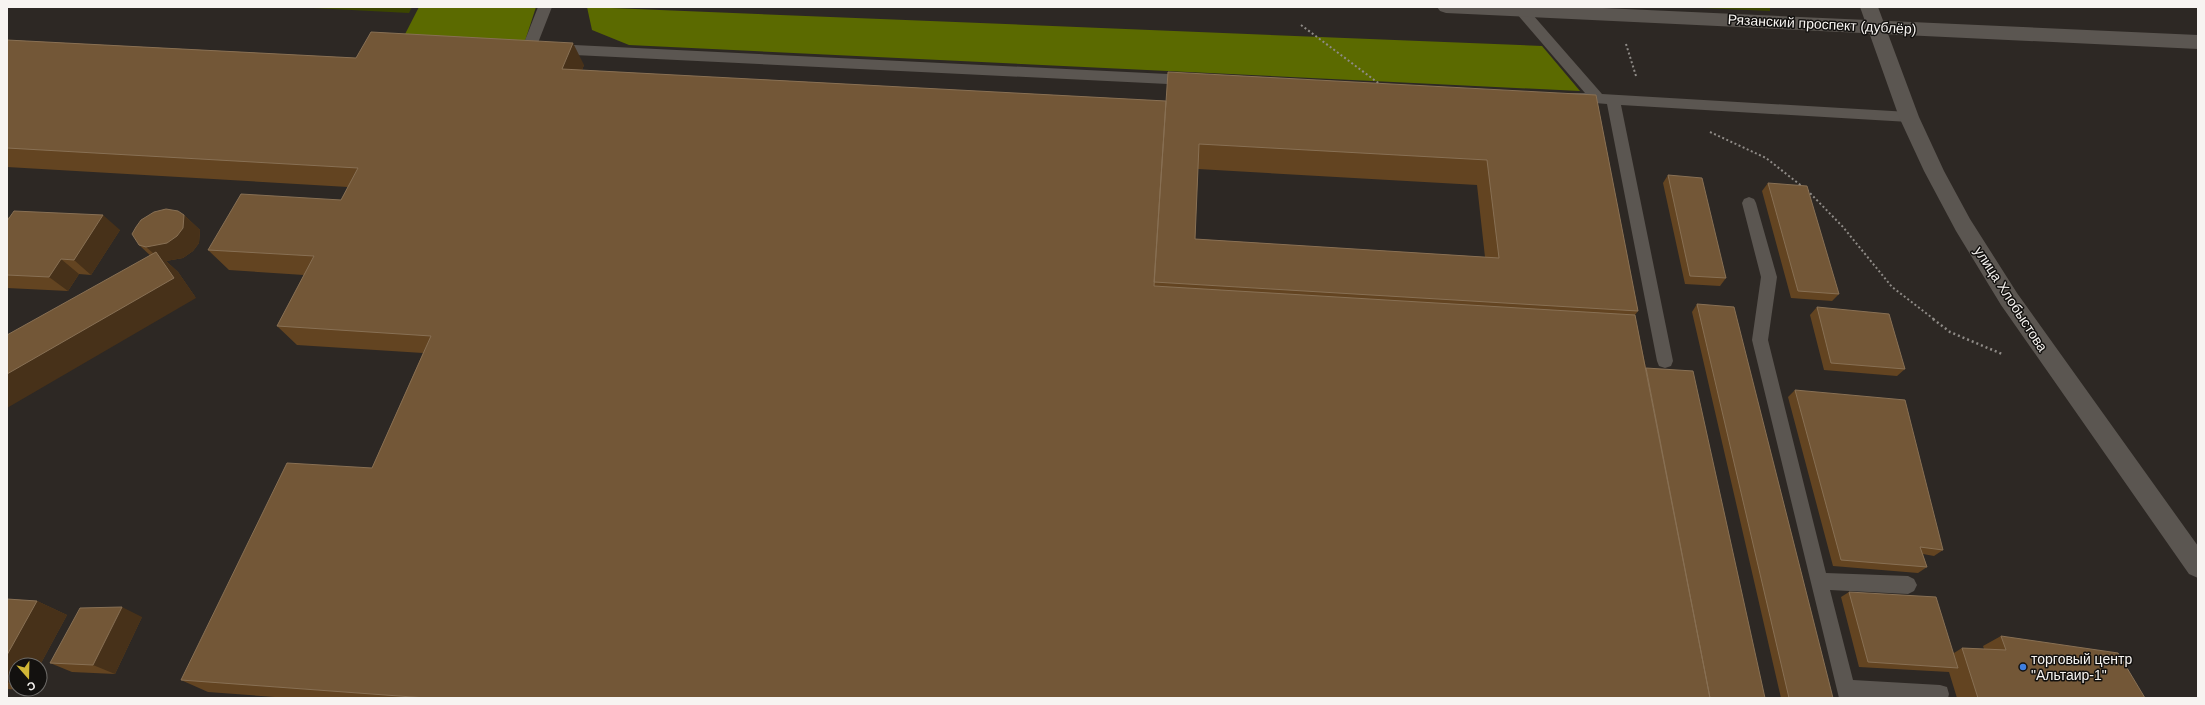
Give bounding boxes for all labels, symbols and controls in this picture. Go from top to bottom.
street label: Рязанский проспект (дублёр) [1727,11,1917,37]
street label: улица Хлобыстова [1971,243,2051,355]
place label: торговый центр "Альтаир-1" [2031,651,2132,683]
north arrow [8,657,48,697]
marker: торговый центр "Альтаир-1" [2018,662,2028,672]
text: С [26,679,37,693]

